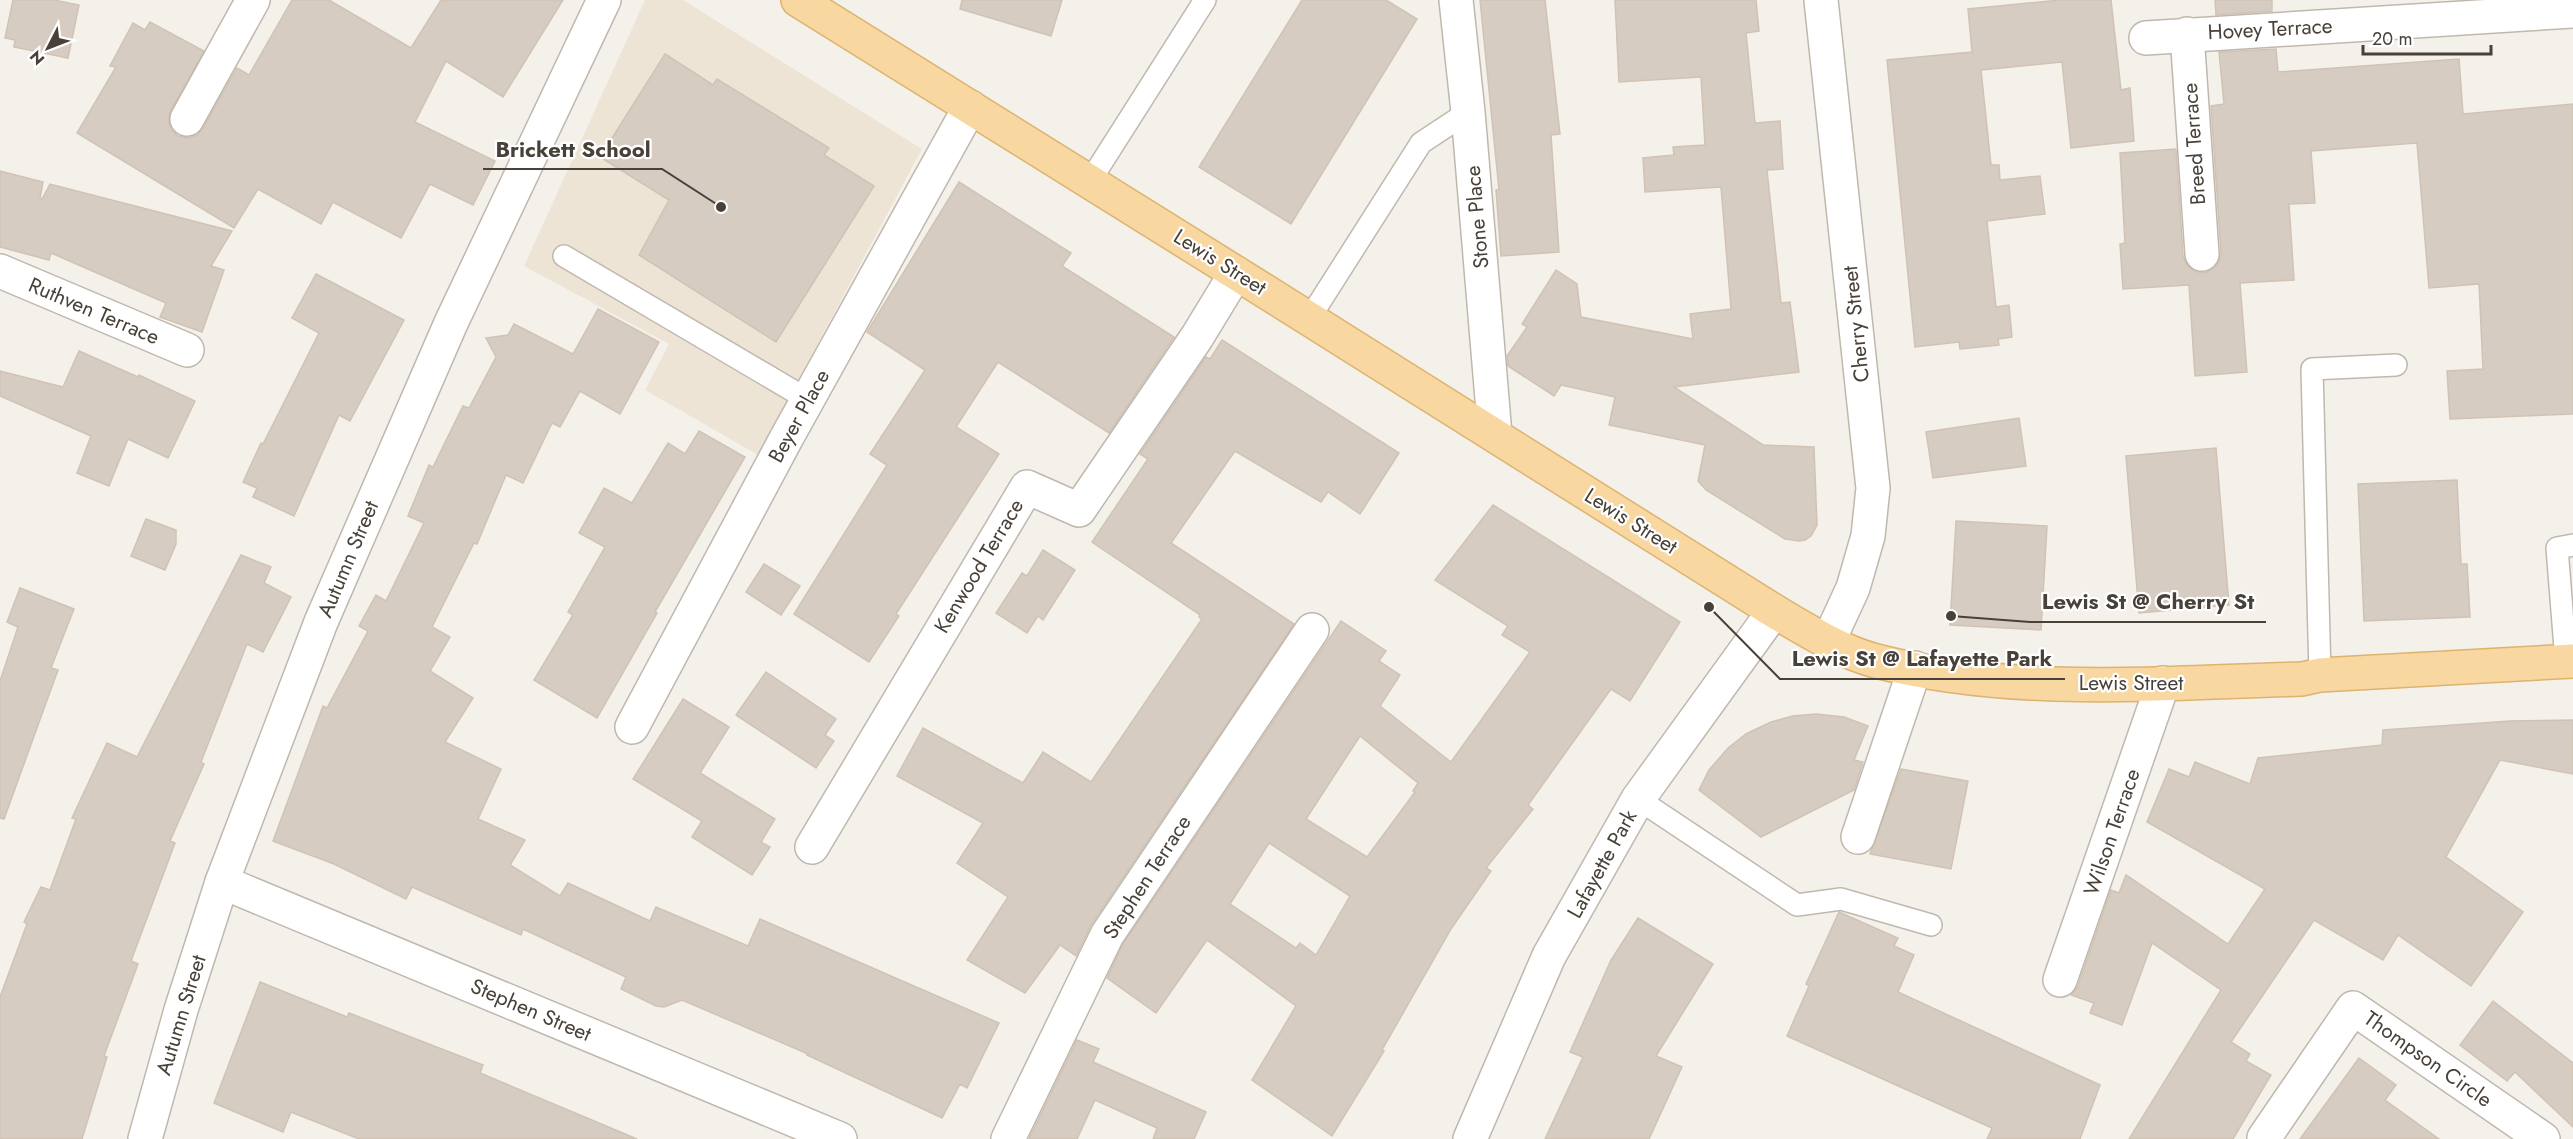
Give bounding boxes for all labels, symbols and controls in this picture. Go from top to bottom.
street label: Hovey Terrace [2207,11,2333,47]
north arrow [18,18,78,78]
scale bar [2363,18,2490,56]
text: 20 m [2372,26,2412,52]
text: N [24,45,50,70]
street label: Breed Terrace [2175,82,2213,206]
callout: Brickett School [483,129,662,169]
text: Brickett School [495,133,651,165]
street label: Stone Place [1458,164,1496,270]
street label: Lewis Street [1168,222,1272,302]
street label: Cherry Street [1835,264,1877,384]
street label: Ruthven Terrace [24,270,164,352]
street label: Beyer Place [761,364,837,468]
street label: Lewis Street [1579,481,1683,561]
street label: Kenwood Terrace [927,493,1031,639]
street label: Autumn Street [310,496,386,622]
callout: Lewis St @ Cherry St [2030,582,2266,622]
text: Lewis St @ Cherry St [2042,585,2254,617]
callout: Lewis St @ Lafayette Park [1780,639,2065,679]
text: Lewis St @ Lafayette Park [1792,642,2053,674]
street label: Lewis Street [2079,668,2183,698]
street label: Wilson Terrace [2076,764,2148,899]
street label: Lafayette Park [1560,804,1645,924]
street label: Stephen Terrace [1096,809,1198,945]
street label: Autumn Street [148,951,214,1079]
street label: Stephen Street [466,971,596,1049]
street label: Thompson Circle [2358,1004,2498,1114]

